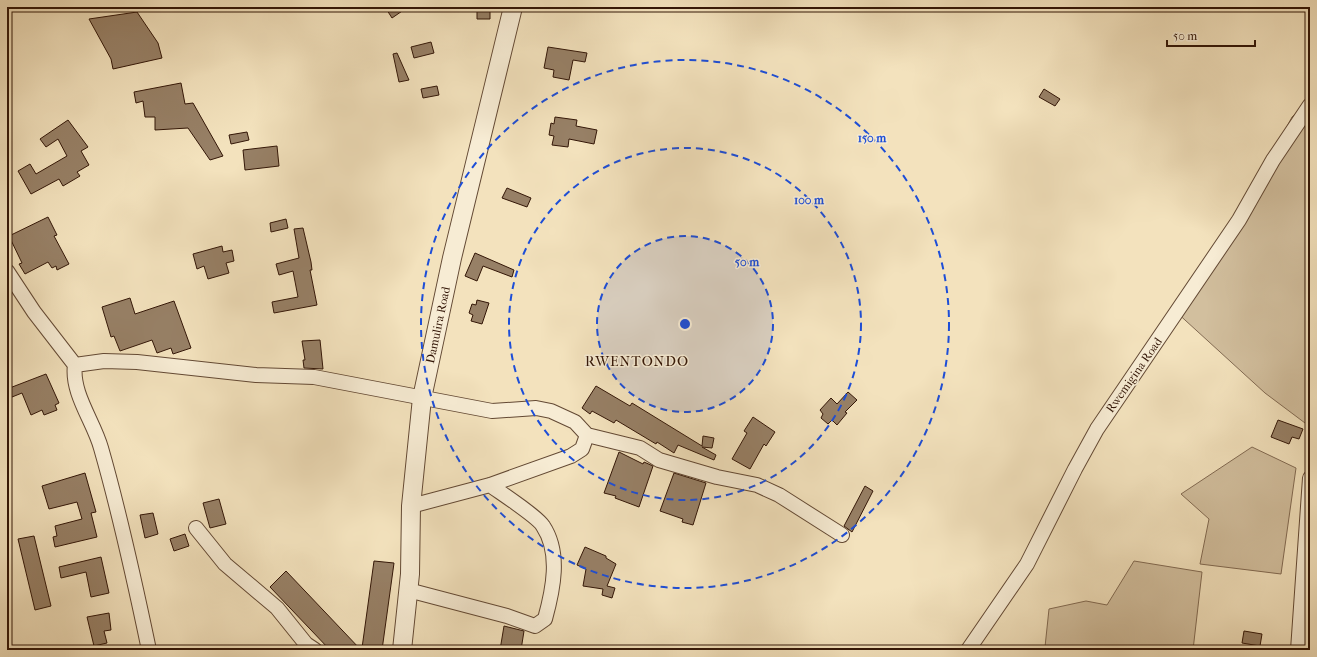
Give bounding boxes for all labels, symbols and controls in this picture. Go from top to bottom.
scale bar [1167,22,1255,48]
text: 50 m [1173,29,1197,43]
text: 150 m [858,131,887,145]
text: 100 m [794,193,825,207]
text: 50 m [735,255,760,269]
street label: Damulira Road [423,285,453,365]
centre of rings [678,317,692,331]
street label: Rwemigina Road [1103,335,1165,415]
district label: RWENTONDO [585,353,689,370]

